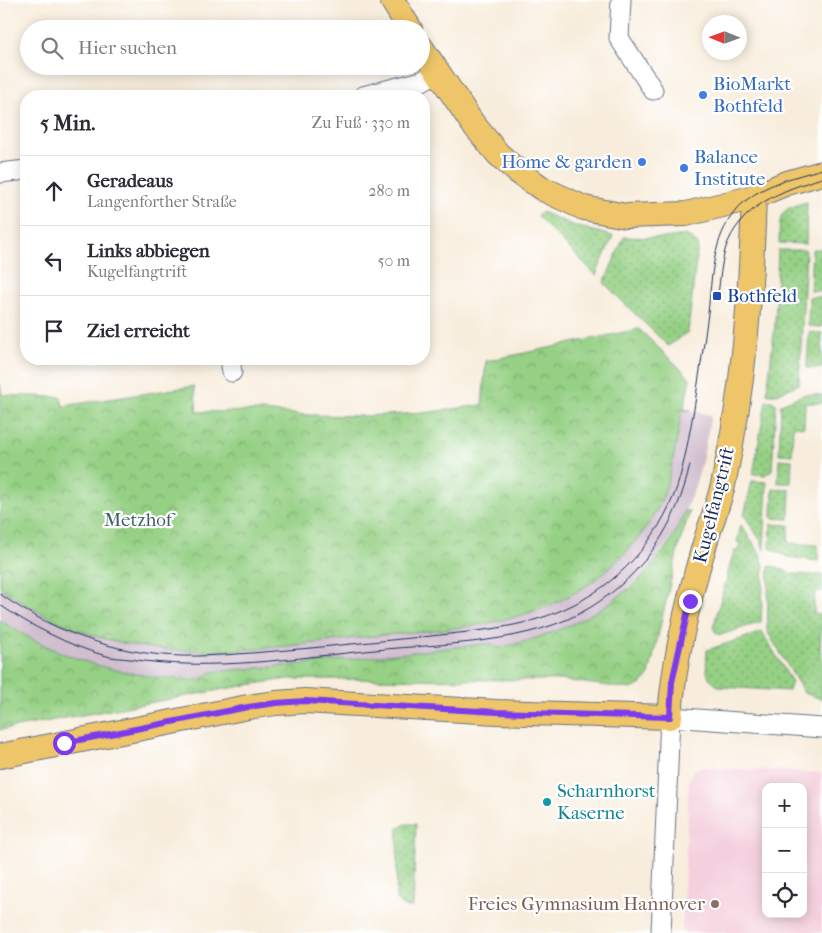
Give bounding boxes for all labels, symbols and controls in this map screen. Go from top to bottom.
north arrow [702,15,747,60]
search box [20,20,430,75]
icon: search [38,34,66,62]
text: Hier suchen [78,37,177,59]
place label: BioMarkt Bothfeld [713,73,791,117]
marker: BioMarkt Bothfeld [697,89,709,101]
text: 5 Min. [40,111,95,135]
text: Zu Fuß · 330 m [312,113,410,132]
place label: Balance Institute [694,146,765,190]
place label: Home & garden [501,151,632,173]
marker: Home & garden [636,156,648,168]
marker: Balance Institute [678,162,690,174]
text: Geradeaus [87,170,173,192]
icon: ahead [40,177,68,205]
text: 280 m [368,181,410,200]
text: Langenforther Straße [87,192,237,211]
text: Links abbiegen [87,240,210,262]
icon: left [40,247,68,275]
text: 50 m [378,251,410,270]
text: Kugelfangtrift [87,262,187,281]
place label: Bothfeld [727,285,798,307]
marker: Bothfeld [711,290,723,302]
icon: arrive [40,317,68,345]
text: Ziel erreicht [87,320,190,342]
street label: Kugelfangtrift [689,444,739,565]
park label: Metzhof [104,509,176,531]
route end [679,590,702,613]
route start [53,732,76,755]
place label: Scharnhorst Kaserne [557,780,656,824]
map controls [762,783,807,918]
button: + [762,783,807,828]
marker: Scharnhorst Kaserne [541,796,553,808]
button: − [762,828,807,873]
button: locate [762,873,807,918]
place label: Freies Gymnasium Hannover [468,893,706,915]
marker: Freies Gymnasium Hannover [709,898,721,910]

